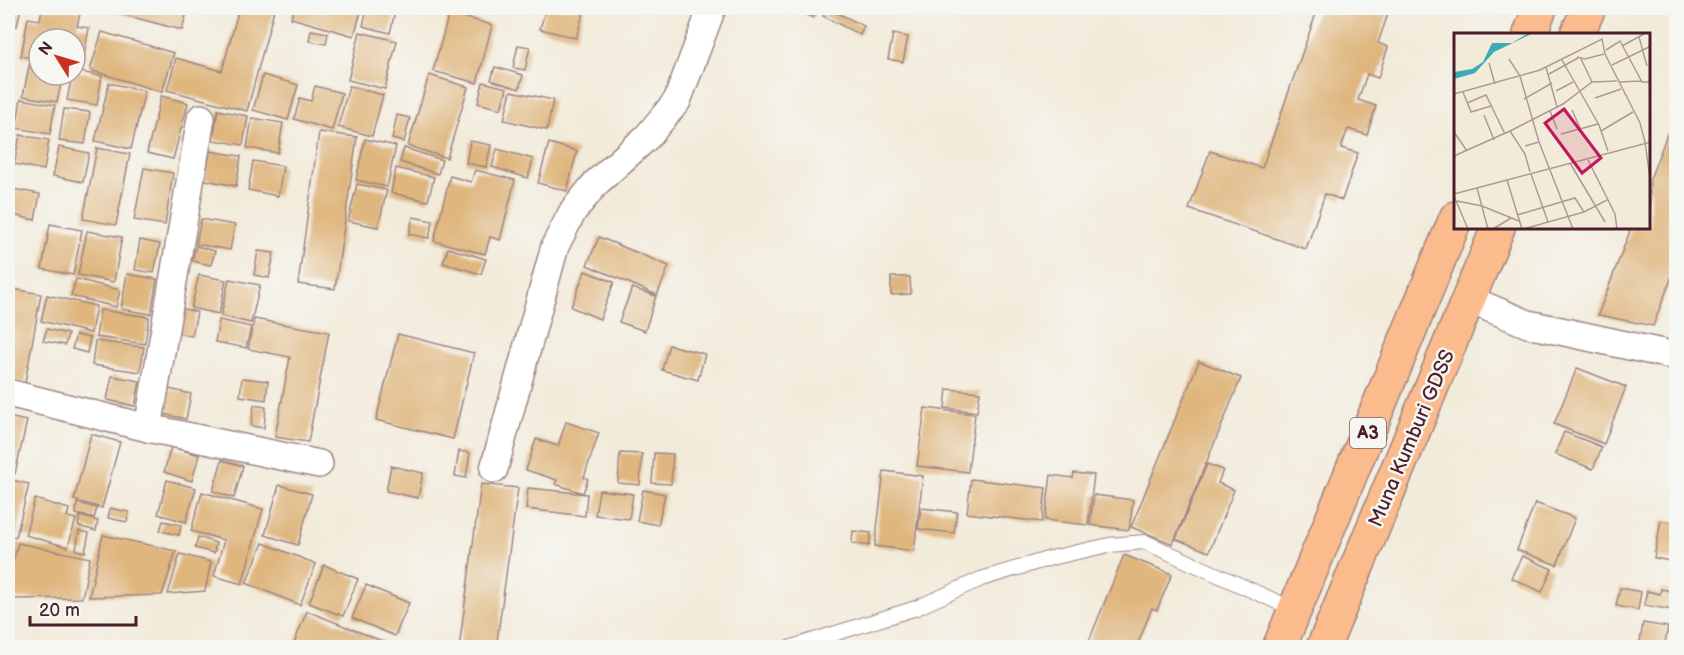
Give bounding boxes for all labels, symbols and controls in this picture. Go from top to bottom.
north arrow [27,27,87,87]
inset map [1454,33,1651,230]
text: N [35,38,57,59]
street label: Muna Kumburi GDSS [1364,346,1460,531]
road number: A3 [1350,418,1386,448]
scale bar [30,589,136,627]
text: 20 m [39,600,80,621]

